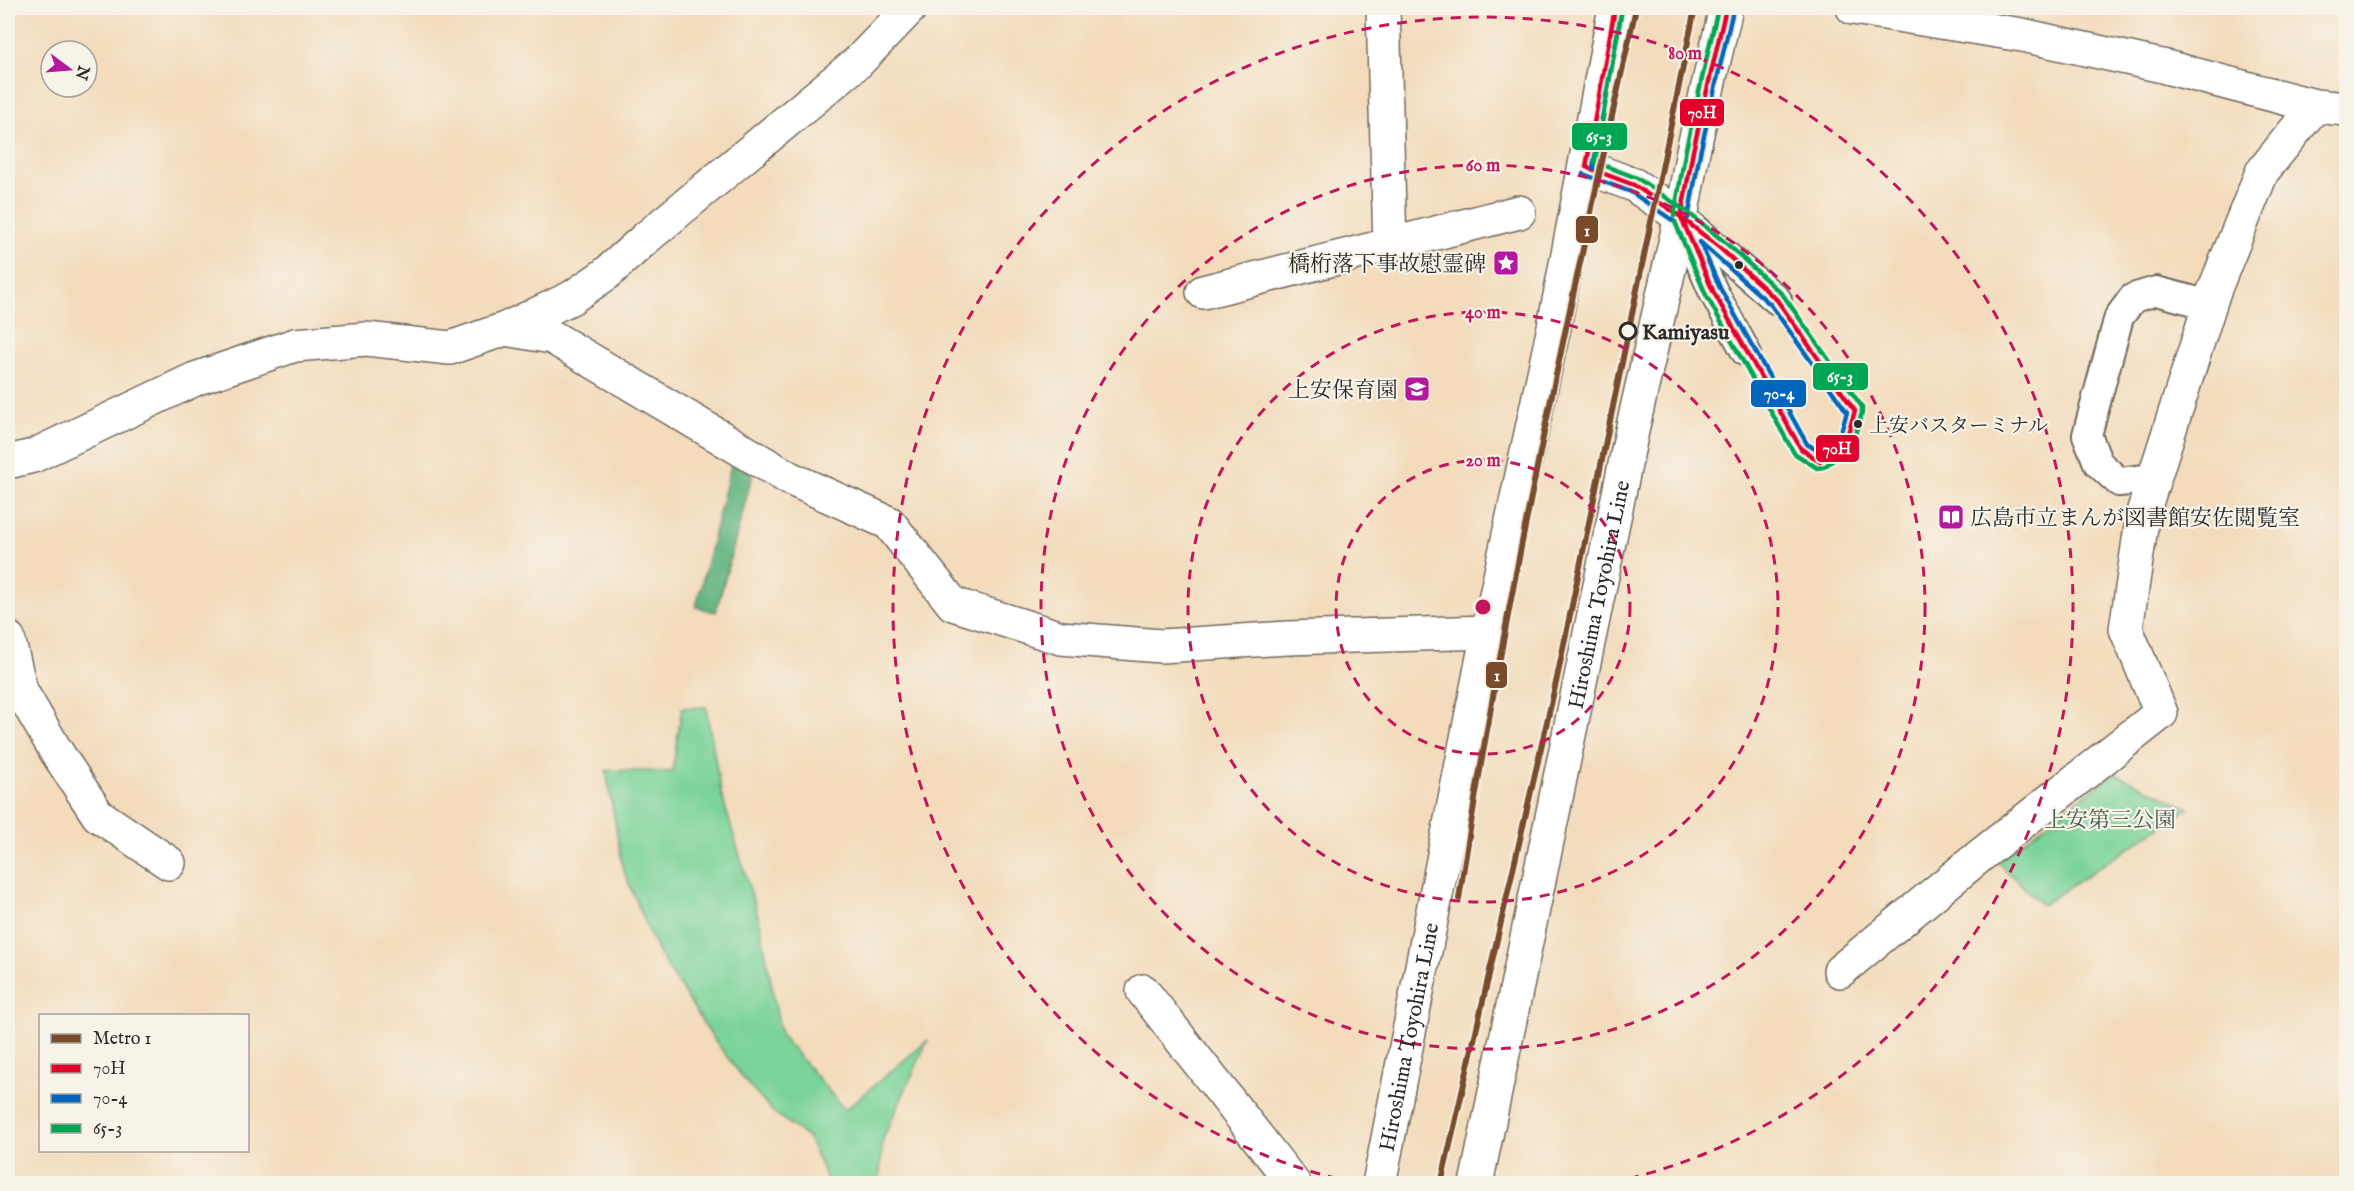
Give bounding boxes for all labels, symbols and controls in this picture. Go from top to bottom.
north arrow [39,39,99,99]
text: 80 m [1668,43,1702,66]
text: N [70,62,93,82]
line badge: 70H [1679,98,1725,127]
text: 70H [1687,104,1717,124]
line badge: 65-3 [1571,122,1628,151]
text: 65-3 [1586,128,1612,148]
text: 60 m [1466,155,1500,178]
line badge: 1 [1575,215,1599,244]
text: 1 [1584,222,1590,242]
place icon: 橋桁落下事故慰霊碑 [1491,248,1521,278]
place label: 橋桁落下事故慰霊碑 [1288,251,1486,279]
unlabelled marker [1733,259,1745,271]
text: 40 m [1465,302,1501,325]
place label: Kamiyasu [1642,319,1730,347]
marker: Kamiyasu [1619,322,1637,340]
line badge: 65-3 [1812,362,1869,391]
text: 65-3 [1827,368,1853,388]
school or university icon: 上安保育園 [1402,374,1432,404]
place label: 上安保育園 [1288,377,1398,405]
line badge: 70-4 [1750,379,1807,408]
text: 70-4 [1764,385,1795,405]
place label: 上安バスターミナル [1869,414,2048,439]
marker: 上安バスターミナル [1852,418,1864,430]
line badge: 70H [1815,434,1860,463]
text: 70H [1822,440,1852,460]
text: 20 m [1465,450,1501,473]
street label: Hiroshima Toyohira Line [1563,478,1637,712]
library icon: 広島市立まんが図書館安佐閲覧室 [1936,502,1966,532]
place label: 広島市立まんが図書館安佐閲覧室 [1970,505,2300,533]
centre of rings [1473,597,1493,617]
line badge: 1 [1485,661,1508,689]
text: 1 [1494,667,1500,687]
park label: 上安第三公園 [2044,807,2176,835]
street label: Hiroshima Toyohira Line [1374,920,1446,1154]
legend [39,1014,249,1152]
text: Metro 1 [93,1028,151,1051]
text: 70H [93,1058,126,1081]
text: 70-4 [93,1088,128,1111]
text: 65-3 [93,1118,122,1141]

